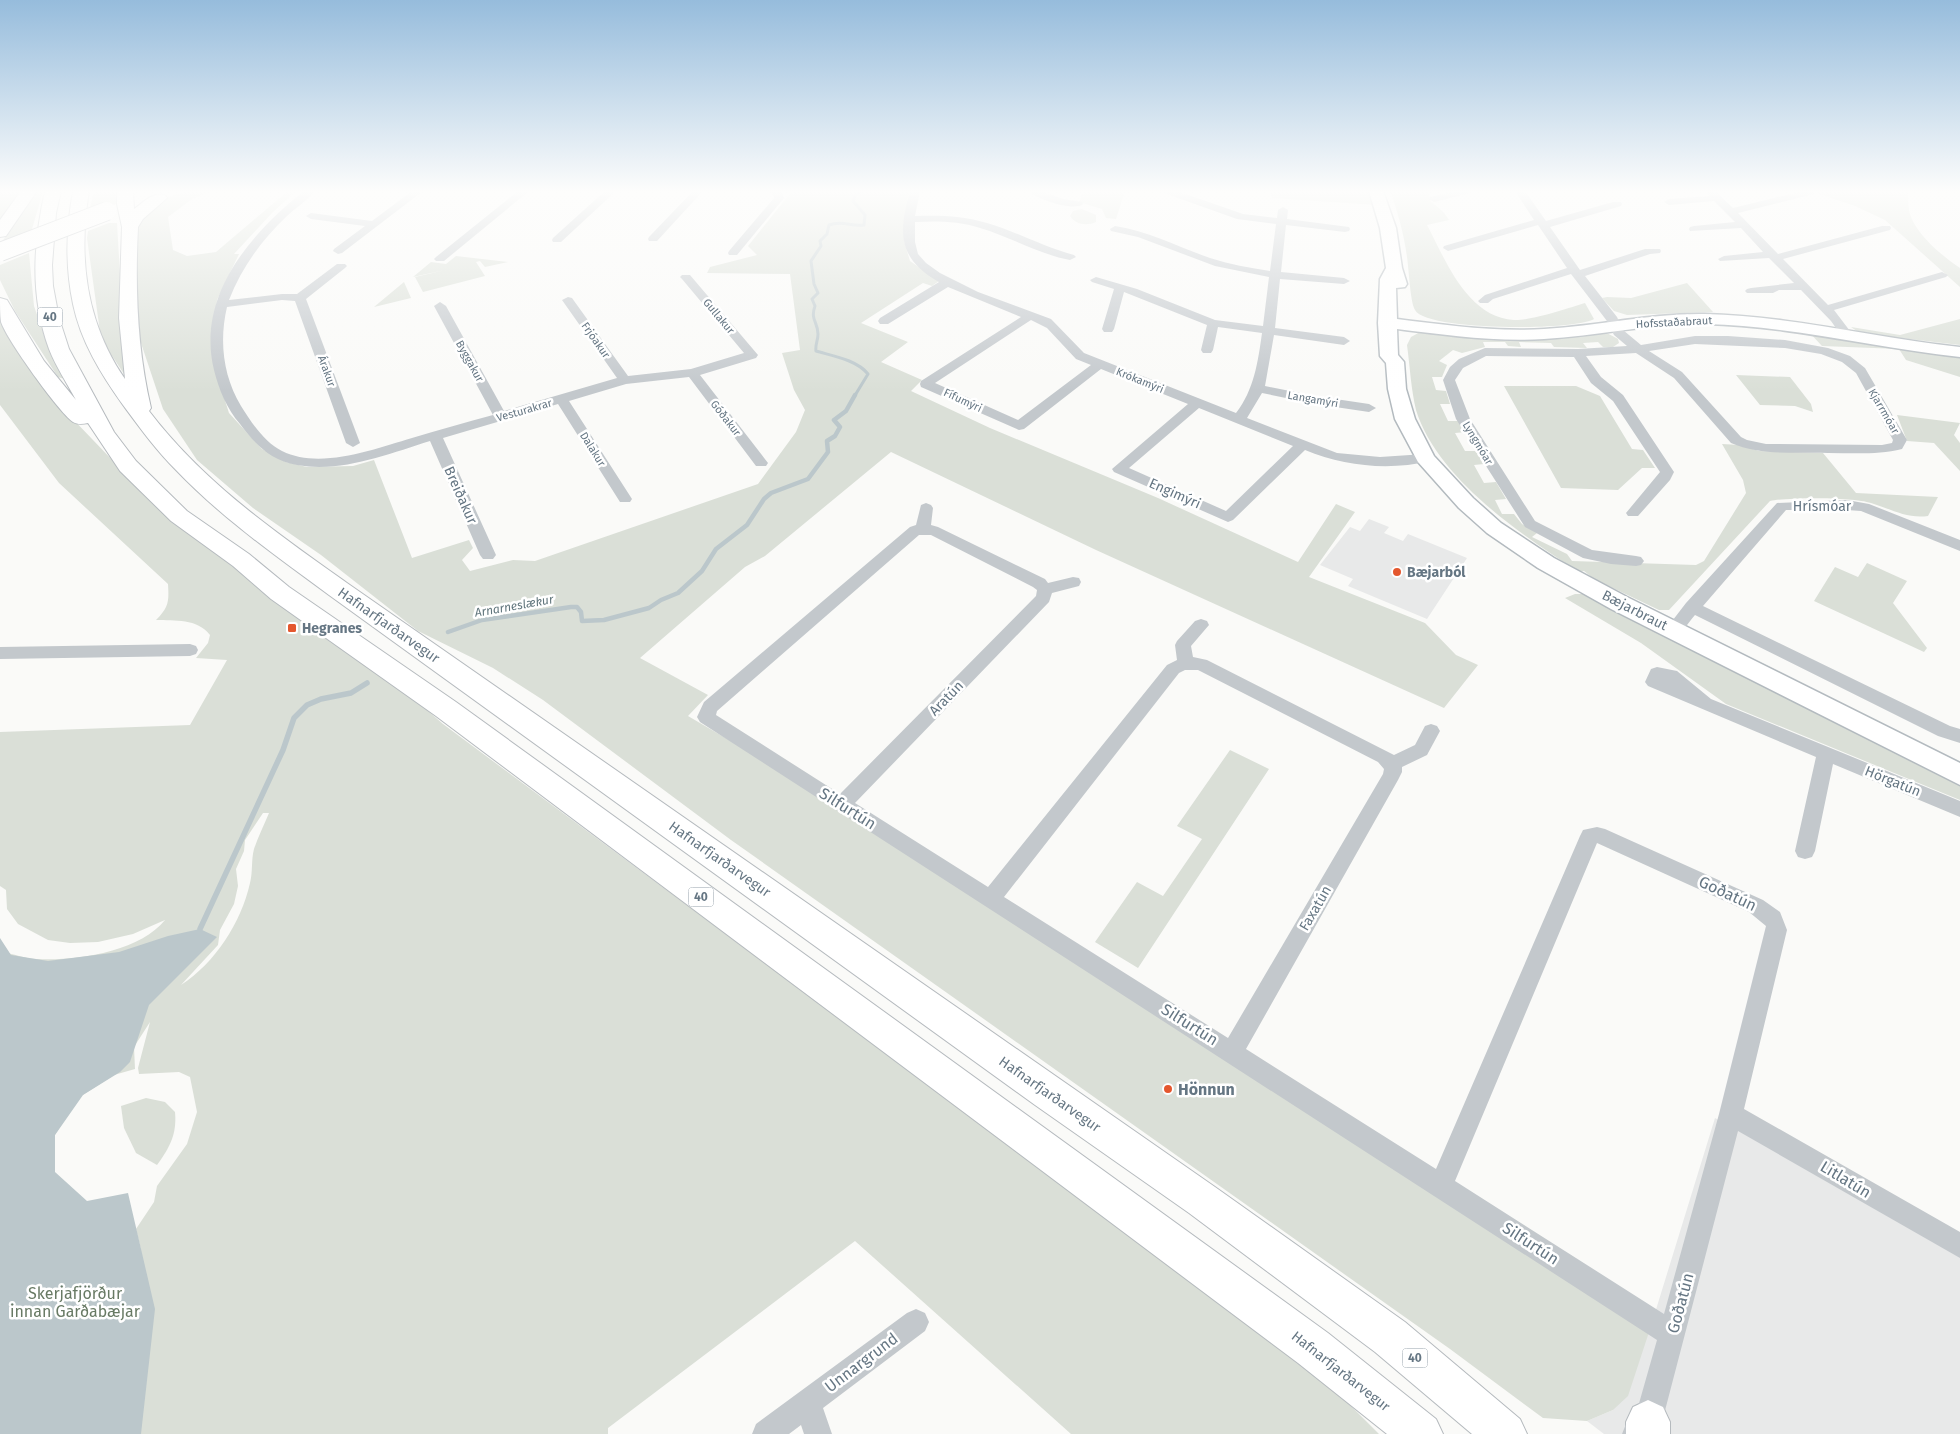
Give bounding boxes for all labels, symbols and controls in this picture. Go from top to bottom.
street label: Gullakur [700,296,738,337]
road number: 40 [38,308,62,326]
street label: Hofsstaðabraut [1635,314,1713,331]
street label: Frjóakur [579,320,613,361]
street label: Byggakur [453,338,487,385]
street label: Árakur [315,353,339,389]
street label: Krókamýri [1114,365,1166,396]
street label: Fífumýri [942,386,984,415]
street label: Kjarrmóar [1865,386,1902,437]
street label: Langamýri [1286,389,1339,410]
street label: Vesturakrar [495,396,554,425]
street label: Góðakur [708,398,744,439]
street label: Lyngmóar [1460,419,1496,468]
street label: Dalakur [577,430,609,470]
street label: Breiðakur [440,464,481,527]
street label: Engimýri [1146,475,1203,512]
street label: Hrísmóar [1793,498,1852,515]
place label: Bæjarból [1407,564,1466,581]
marker: Bæjarból [1391,566,1403,578]
street label: Hafnarfjarðarvegur [335,584,443,667]
street label: Bæjarbraut [1599,587,1671,635]
water label: Arnarneslækur [473,592,555,620]
place label: Hegranes [302,620,362,637]
marker: Hegranes [286,622,298,634]
street label: Aratún [926,677,967,719]
street label: Hörgatún [1862,763,1923,800]
street label: Silfurtún [816,784,880,833]
street label: Hafnarfjarðarvegur [666,818,774,901]
street label: Goðatún [1696,872,1760,915]
street label: Faxatún [1296,883,1335,934]
road number: 40 [688,888,714,906]
street label: Silfurtún [1158,1000,1222,1049]
street label: Hafnarfjarðarvegur [996,1053,1104,1136]
place label: Hönnun [1178,1080,1235,1099]
marker: Hönnun [1162,1083,1174,1095]
street label: Litlatún [1817,1157,1875,1202]
street label: Silfurtún [1499,1218,1562,1269]
street label: Goðatún [1663,1271,1698,1335]
park label: Skerjafjörður innan Garðabæjar [10,1284,141,1321]
street label: Hafnarfjarðarvegur [1288,1328,1394,1415]
street label: Unnargrund [821,1329,902,1396]
road number: 40 [1402,1349,1428,1368]

